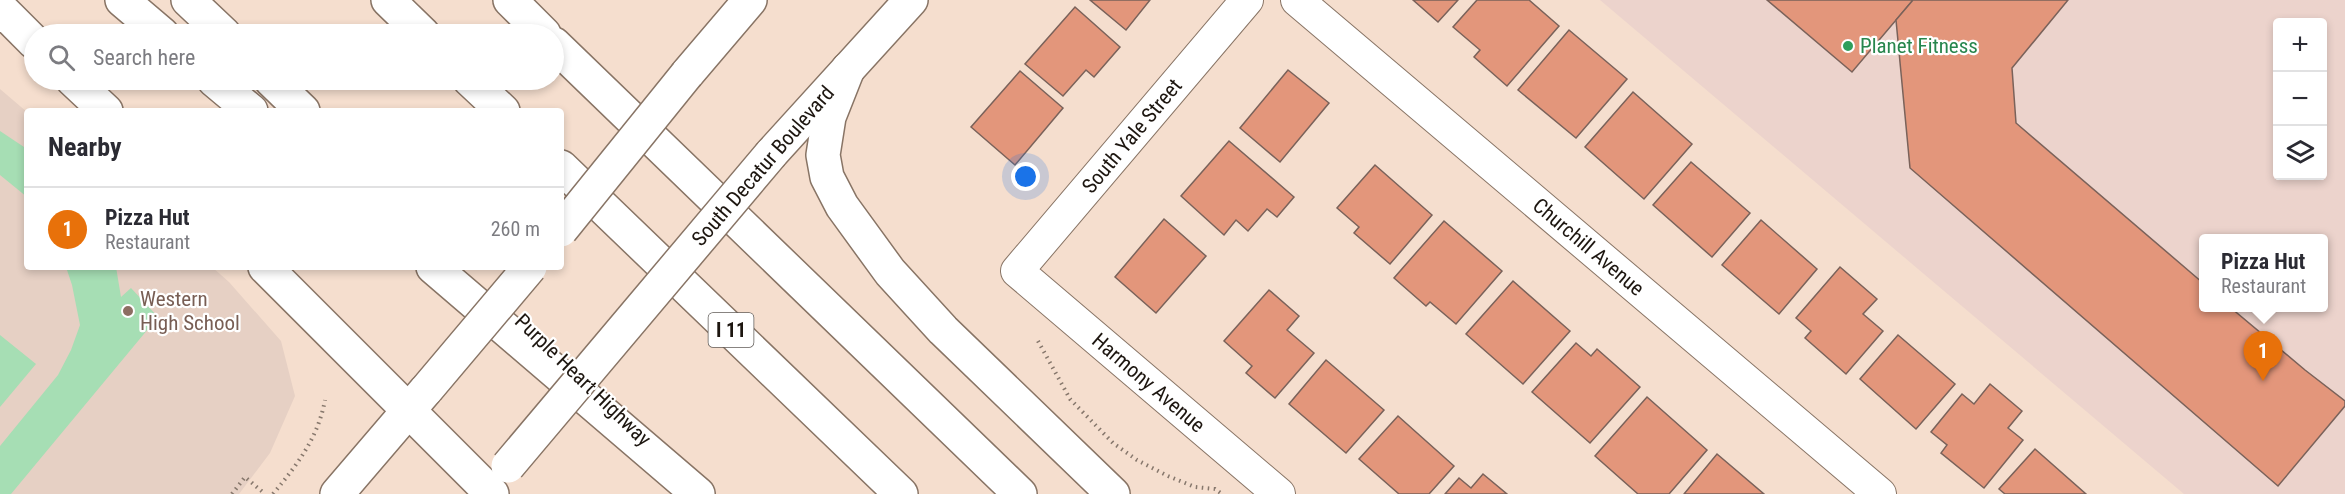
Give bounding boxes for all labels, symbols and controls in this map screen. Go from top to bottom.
map controls [2273,18,2327,180]
button: + [2273,18,2327,72]
search box [24,24,564,90]
place label: Planet Fitness [1860,34,1978,58]
marker: Planet Fitness [1841,39,1855,53]
icon: search [45,41,78,74]
text: Search here [93,45,195,70]
button: − [2273,72,2327,126]
street label: South Yale Street [1077,74,1187,198]
street label: South Decatur Boulevard [687,81,839,251]
button: layers [2273,126,2327,180]
text: Nearby [48,132,122,162]
your location [1011,162,1040,191]
street label: Churchill Avenue [1528,193,1649,301]
text: Pizza Hut [105,205,189,230]
text: 1 [62,217,73,241]
text: 260 m [491,217,540,241]
text: Restaurant [105,230,190,254]
popup [2199,234,2328,312]
text: Pizza Hut [2221,249,2305,274]
text: Restaurant [2221,274,2306,298]
place label: Western High School [140,287,240,335]
marker: Western High School [121,304,135,318]
street label: Purple Heart Highway [510,309,656,451]
road number: I 11 [708,313,754,347]
street label: Harmony Avenue [1087,328,1210,437]
pin: 1 [2244,332,2282,381]

